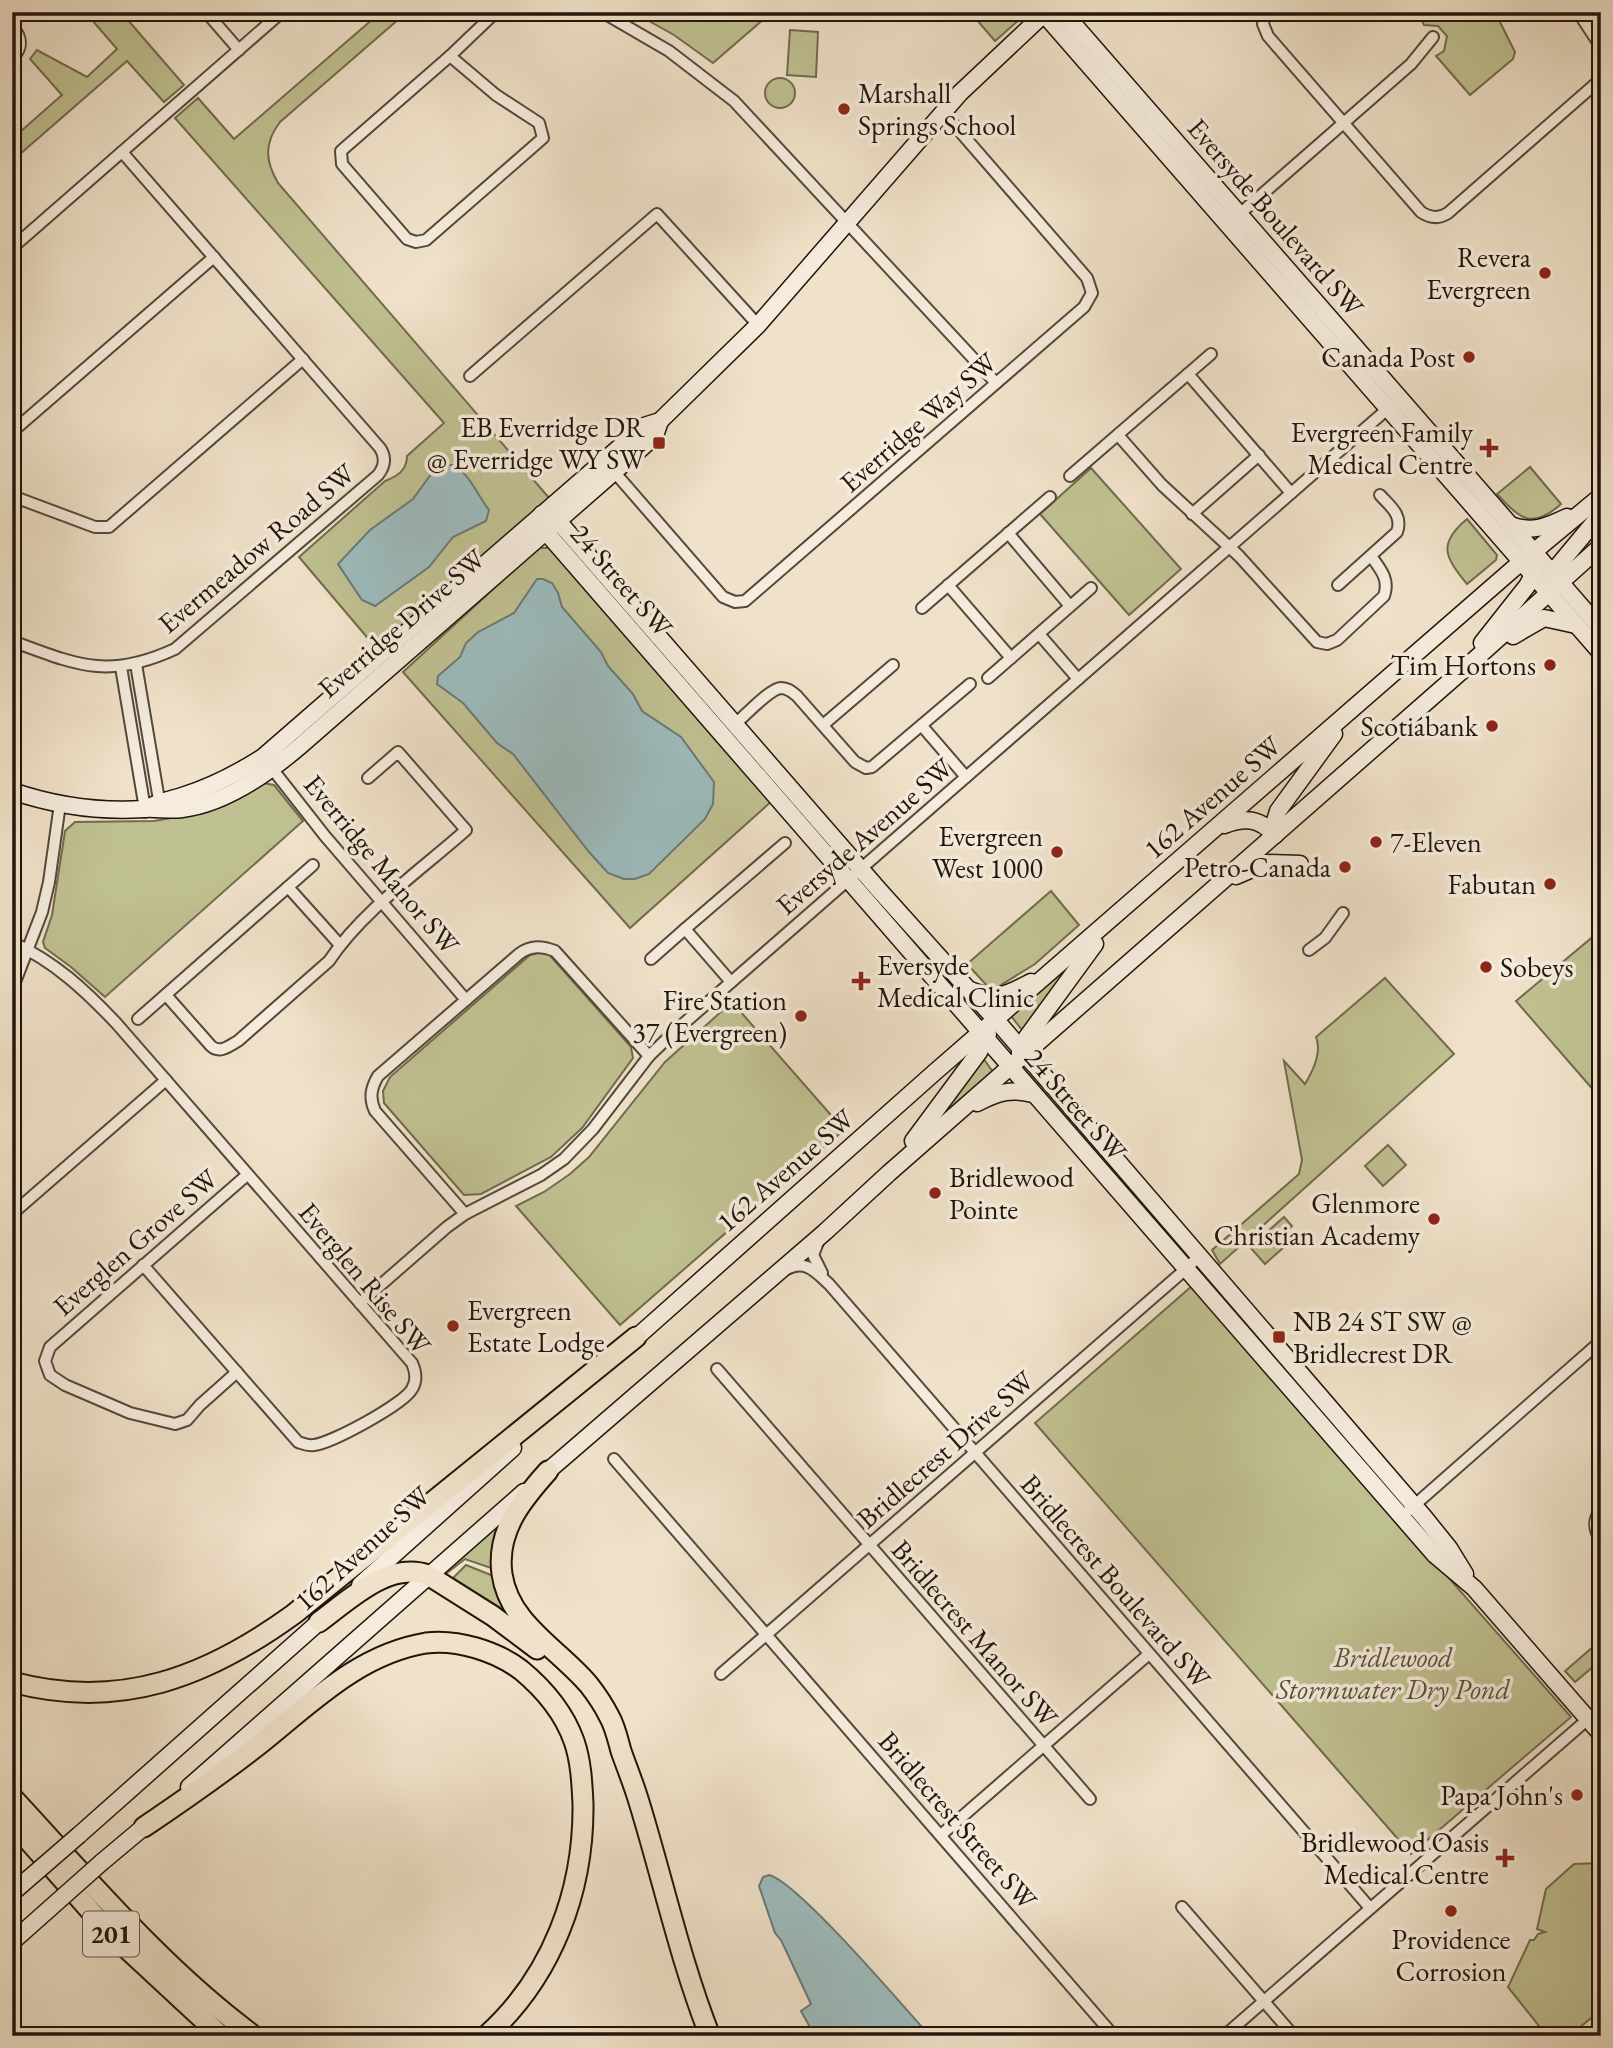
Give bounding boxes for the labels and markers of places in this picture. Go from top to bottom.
place label: Marshall Springs School [858,75,1017,143]
marker: Marshall Springs School [836,101,852,117]
place label: Revera Evergreen [1426,239,1532,307]
marker: Revera Evergreen [1537,265,1553,281]
place label: Canada Post [1321,339,1455,375]
marker: Canada Post [1461,349,1477,365]
place label: EB Everridge DR @ Everridge WY SW [426,409,646,477]
place label: Evergreen Family Medical Centre [1290,414,1474,482]
marker: EB Everridge DR @ Everridge WY SW [651,435,667,451]
marker: Evergreen Family Medical Centre [1479,438,1499,458]
place label: Tim Hortons [1391,647,1536,683]
marker: Tim Hortons [1542,657,1558,673]
place label: Scotiabank [1361,708,1479,744]
marker: Scotiabank [1484,718,1500,734]
place label: Evergreen West 1000 [932,818,1043,886]
place label: 7-Eleven [1390,824,1482,860]
marker: 7-Eleven [1368,834,1384,850]
marker: Evergreen West 1000 [1049,844,1065,860]
place label: Petro-Canada [1184,849,1332,885]
marker: Petro-Canada [1337,859,1353,875]
place label: Fabutan [1447,866,1536,902]
marker: Fabutan [1542,876,1558,892]
place label: Eversyde Medical Clinic [877,947,1034,1015]
place label: Sobeys [1500,949,1574,985]
marker: Sobeys [1478,959,1494,975]
marker: Eversyde Medical Clinic [851,971,871,991]
place label: Fire Station 37 (Evergreen) [632,982,787,1050]
marker: Fire Station 37 (Evergreen) [793,1008,809,1024]
place label: Bridlewood Pointe [949,1159,1075,1227]
marker: Bridlewood Pointe [927,1185,943,1201]
place label: Glenmore Christian Academy [1214,1185,1421,1253]
marker: Glenmore Christian Academy [1426,1211,1442,1227]
place label: Evergreen Estate Lodge [467,1292,605,1360]
place label: NB 24 ST SW @ Bridlecrest DR [1293,1303,1472,1371]
marker: Evergreen Estate Lodge [445,1318,461,1334]
marker: NB 24 ST SW @ Bridlecrest DR [1271,1329,1287,1345]
place label: Papa John's [1440,1777,1563,1813]
marker: Papa John's [1569,1787,1585,1803]
place label: Bridlewood Oasis Medical Centre [1301,1824,1489,1892]
marker: Bridlewood Oasis Medical Centre [1495,1848,1515,1868]
marker: Providence Corrosion [1443,1903,1459,1919]
place label: Providence Corrosion [1391,1921,1511,1989]

